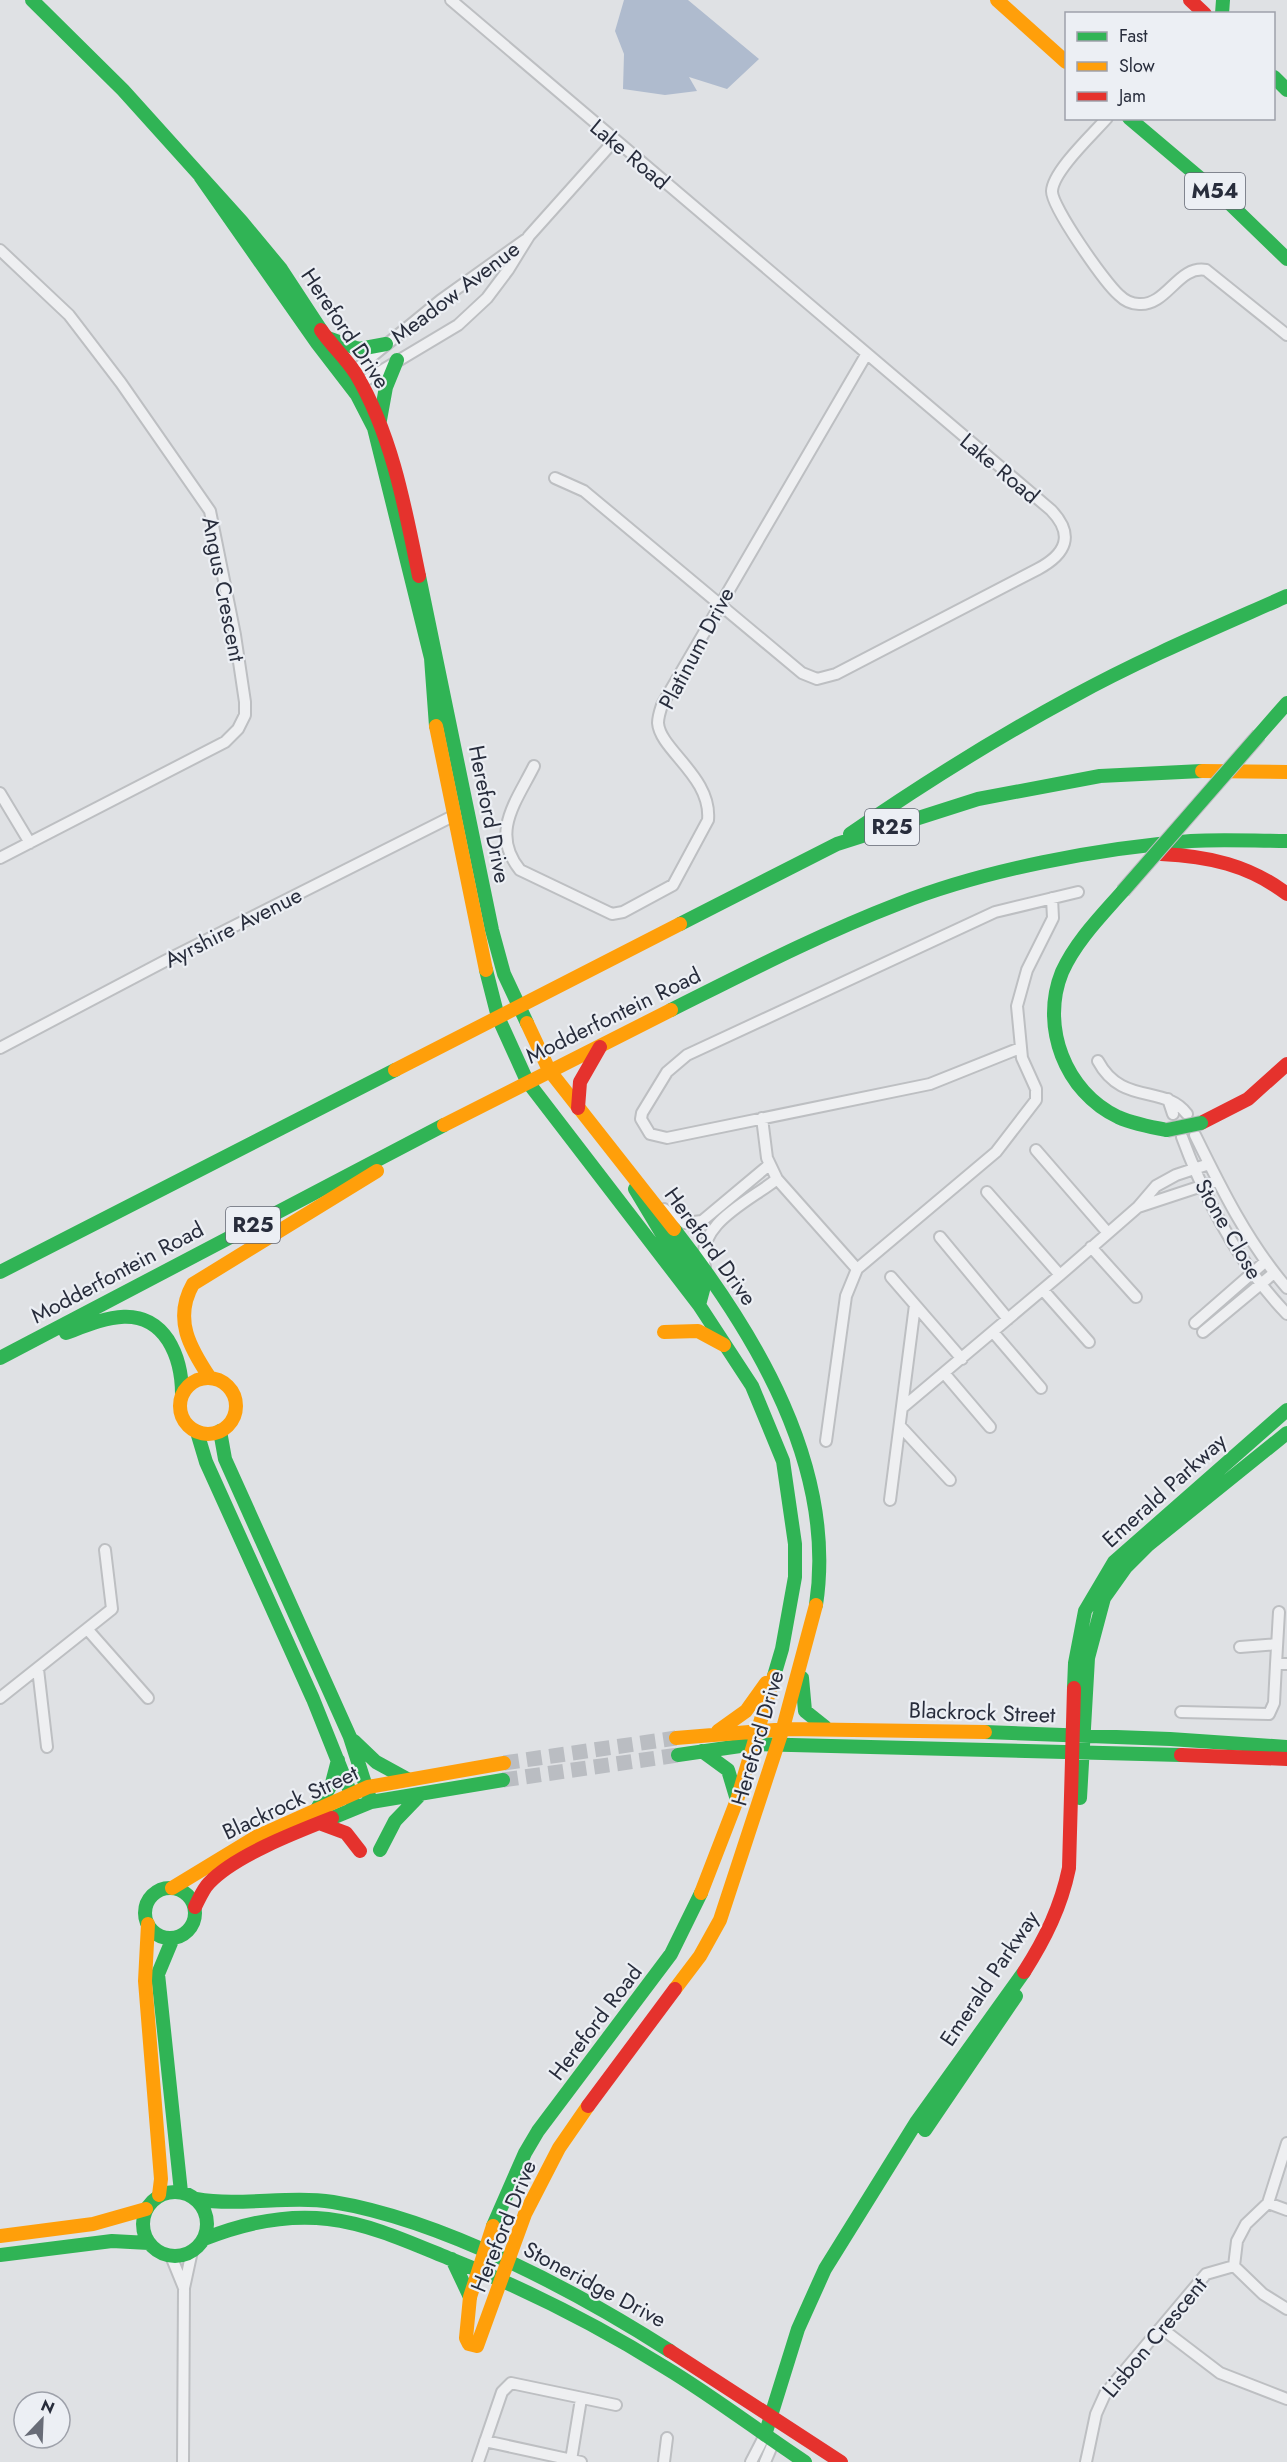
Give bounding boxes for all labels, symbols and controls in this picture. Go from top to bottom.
legend [1065,12,1275,120]
text: Fast [1119,23,1148,49]
text: Slow [1119,53,1156,79]
text: Jam [1117,83,1146,109]
street label: Lake Road [583,111,677,197]
road number: M54 [1185,173,1245,209]
street label: Meadow Avenue [384,233,526,351]
street label: Hereford Drive [294,261,398,395]
street label: Lake Road [953,425,1047,511]
street label: Angus Crescent [194,514,254,665]
street label: Platinum Drive [650,581,742,715]
street label: Hereford Drive [461,742,519,886]
road number: R25 [865,809,919,845]
street label: Ayrshire Avenue [159,879,307,975]
street label: Modderfontein Road [520,959,706,1071]
street label: Stone Close [1187,1173,1271,1285]
street label: Hereford Drive [657,1180,765,1312]
road number: R25 [226,1207,280,1243]
street label: Modderfontein Road [25,1213,209,1331]
street label: Emerald Parkway [1095,1425,1233,1555]
street label: Hereford Drive [722,1667,792,1809]
street label: Blackrock Street [908,1693,1057,1731]
street label: Blackrock Street [217,1756,364,1847]
street label: Emerald Parkway [932,1903,1046,2052]
street label: Hereford Road [541,1957,649,2087]
street label: Hereford Drive [462,2155,544,2297]
street label: Stoneridge Drive [518,2233,672,2335]
street label: Lisbon Crescent [1094,2269,1214,2404]
north arrow [12,2390,72,2450]
text: N [37,2394,58,2420]

